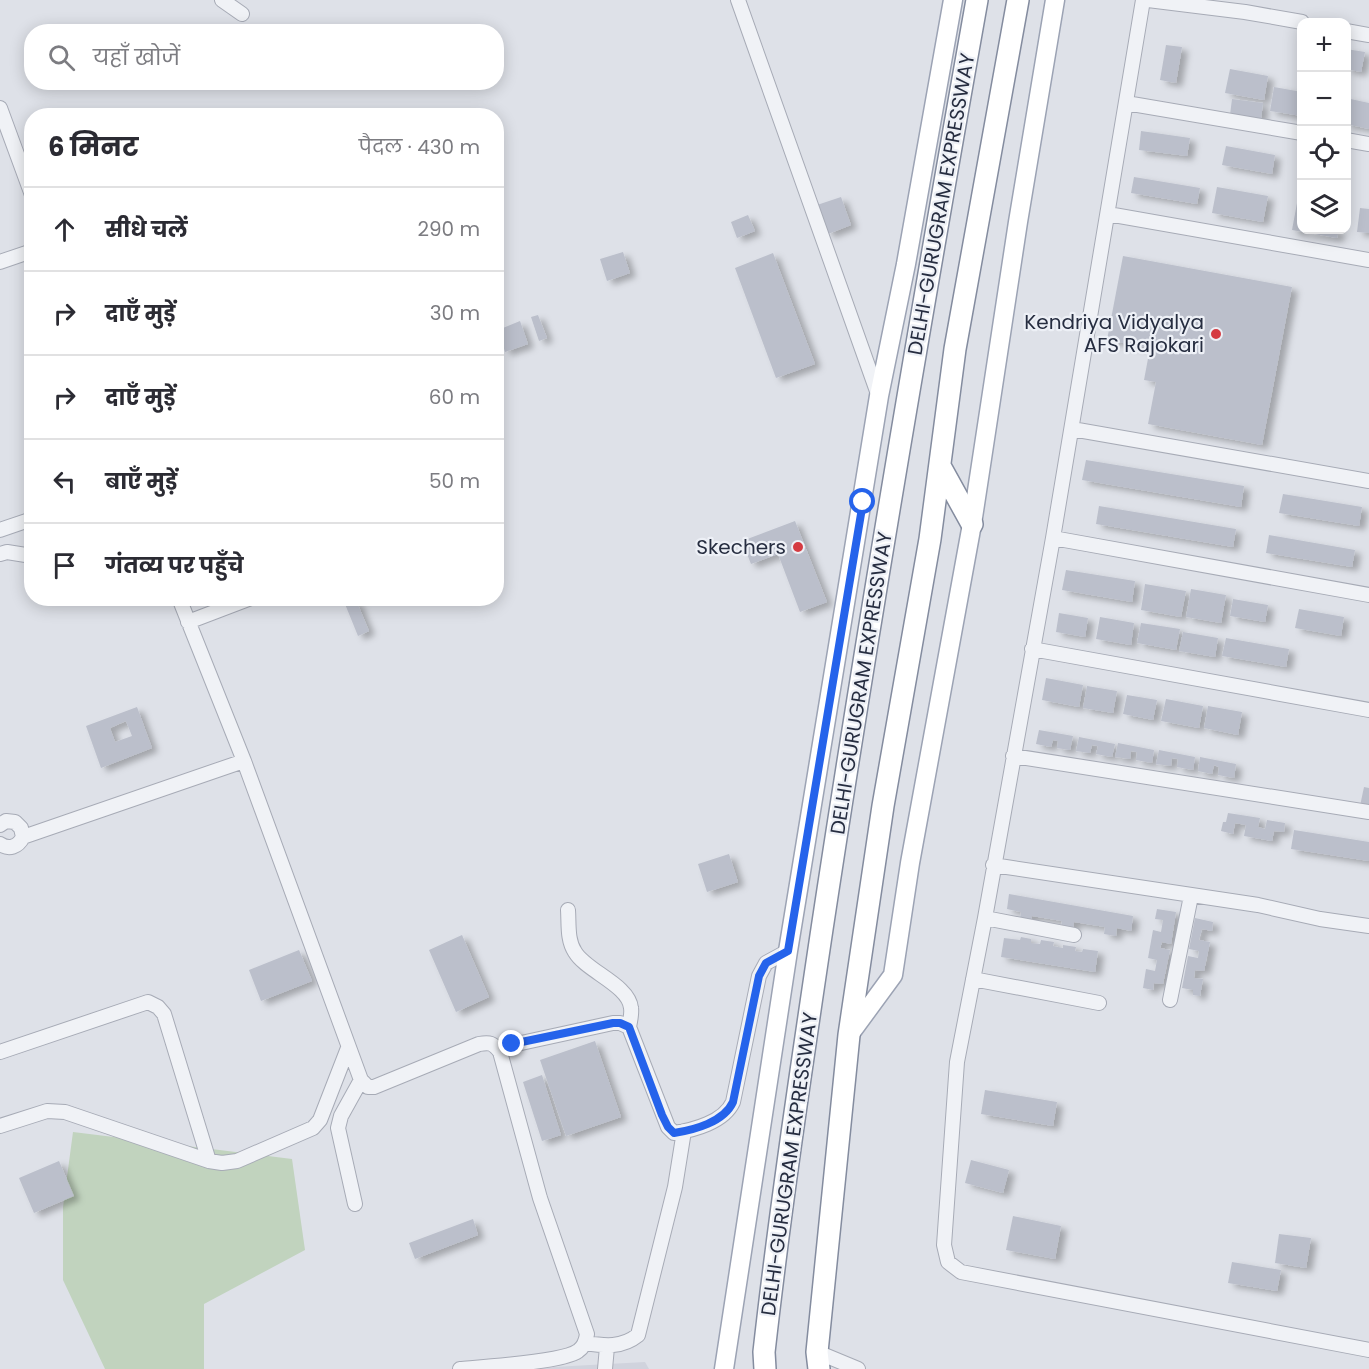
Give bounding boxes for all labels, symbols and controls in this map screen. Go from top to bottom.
map controls [1297,18,1351,234]
button: + [1297,18,1351,72]
search box [24,24,504,90]
icon: search [45,41,78,74]
text: यहाँ खोजें [93,42,180,73]
street label: DELHI-GURUGRAM EXPRESSWAY [901,51,981,357]
button: − [1297,72,1351,126]
button: locate [1297,126,1351,180]
text: 6 मिनट [48,129,138,165]
text: पैदल · 430 m [359,133,480,161]
button: layers [1297,180,1351,234]
icon: ahead [48,213,81,246]
text: सीधे चलें [105,214,188,245]
text: 290 m [417,215,480,243]
icon: right [48,297,81,330]
text: दाएँ मुड़ें [105,298,176,329]
text: 30 m [430,299,480,327]
place label: Kendriya Vidyalya AFS Rajokari [1024,308,1204,359]
marker: Kendriya Vidyalya AFS Rajokari [1209,327,1223,341]
icon: right [48,381,81,414]
text: दाएँ मुड़ें [105,382,176,413]
text: 60 m [429,383,480,411]
icon: left [48,465,81,498]
text: बाएँ मुड़ें [105,466,177,497]
text: 50 m [429,467,480,495]
route start [849,488,875,514]
street label: DELHI-GURUGRAM EXPRESSWAY [823,529,899,836]
place label: Skechers [696,533,786,561]
marker: Skechers [791,540,805,554]
icon: arrive [48,549,81,582]
text: गंतव्य पर पहुँचे [105,550,244,581]
street label: DELHI-GURUGRAM EXPRESSWAY [754,1010,824,1318]
route end [498,1030,524,1056]

